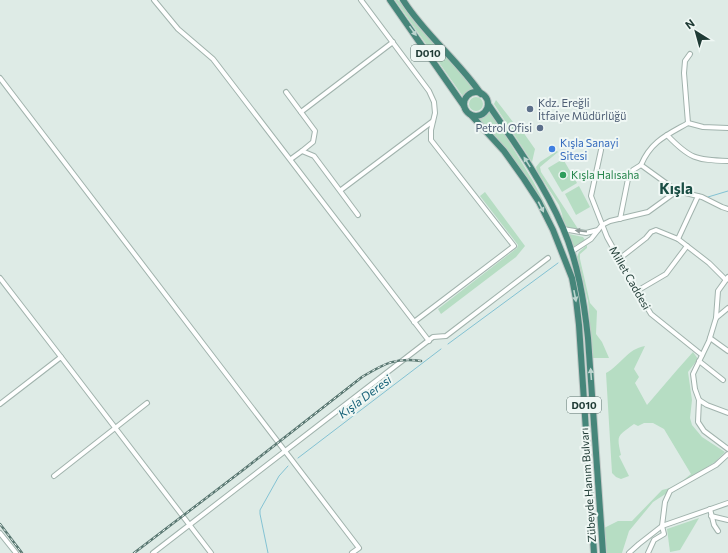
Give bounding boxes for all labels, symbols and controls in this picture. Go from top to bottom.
north arrow [676,12,716,52]
text: N [682,16,697,31]
one-way arrow [409,26,417,37]
road number: D010 [411,45,445,61]
place label: Kdz. Ereğli İtfaiye Müdürlüğü [538,96,626,122]
marker: Kdz. Ereğli İtfaiye Müdürlüğü [525,104,535,114]
place label: Petrol Ofisi [475,121,532,134]
marker: Petrol Ofisi [535,123,545,133]
place label: Kışla Sanayi Sitesi [560,136,619,162]
marker: Kışla Sanayi Sitesi [547,144,557,154]
one-way arrow [523,157,531,167]
place label: Kışla Halısaha [571,168,639,181]
marker: Kışla Halısaha [558,170,568,180]
district label: Kışla [659,179,693,197]
one-way arrow [538,201,545,213]
one-way arrow [575,228,587,235]
street label: Millet Caddesi [607,244,654,312]
one-way arrow [573,290,579,302]
one-way arrow [587,368,594,380]
water label: Kışla Deresi [335,371,394,421]
road number: D010 [567,397,601,413]
street label: Zübeyde Hanım Bulvarı [577,427,598,543]

